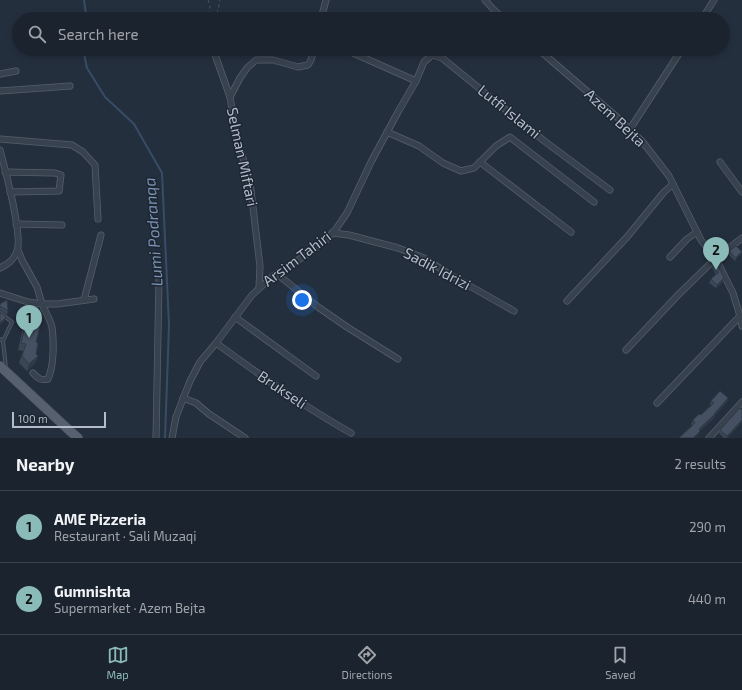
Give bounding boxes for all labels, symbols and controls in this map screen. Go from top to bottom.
search box [12,12,730,56]
icon: search [26,23,48,45]
text: Search here [58,25,139,43]
street label: Lutfi Islami [475,80,545,142]
street label: Azem Bejta [581,85,650,151]
street label: Selman Miftari [224,106,262,208]
water label: Lumi Podranqa [139,177,166,287]
street label: Arsim Tahiri [259,227,334,290]
pin: 2 [703,237,729,270]
street label: Sadik Idrizi [401,243,474,293]
your location [292,290,312,310]
pin: 1 [16,305,42,338]
street label: Brukseli [255,366,311,412]
scale bar [12,410,106,429]
text: 100 m [18,412,48,425]
text: Nearby [16,454,74,474]
text: 2 results [674,456,726,472]
text: AME Pizzeria [54,510,146,528]
text: 1 [26,519,32,535]
text: 290 m [689,519,726,535]
text: Restaurant · Sali Muzaqi [54,528,196,544]
text: Gumnishta [54,582,131,600]
text: 2 [25,591,33,607]
text: 440 m [688,591,726,607]
text: Supermarket · Azem Bejta [54,600,205,616]
tab: Map [107,644,129,681]
tab: Directions [342,644,392,681]
tab: Saved [605,644,636,681]

